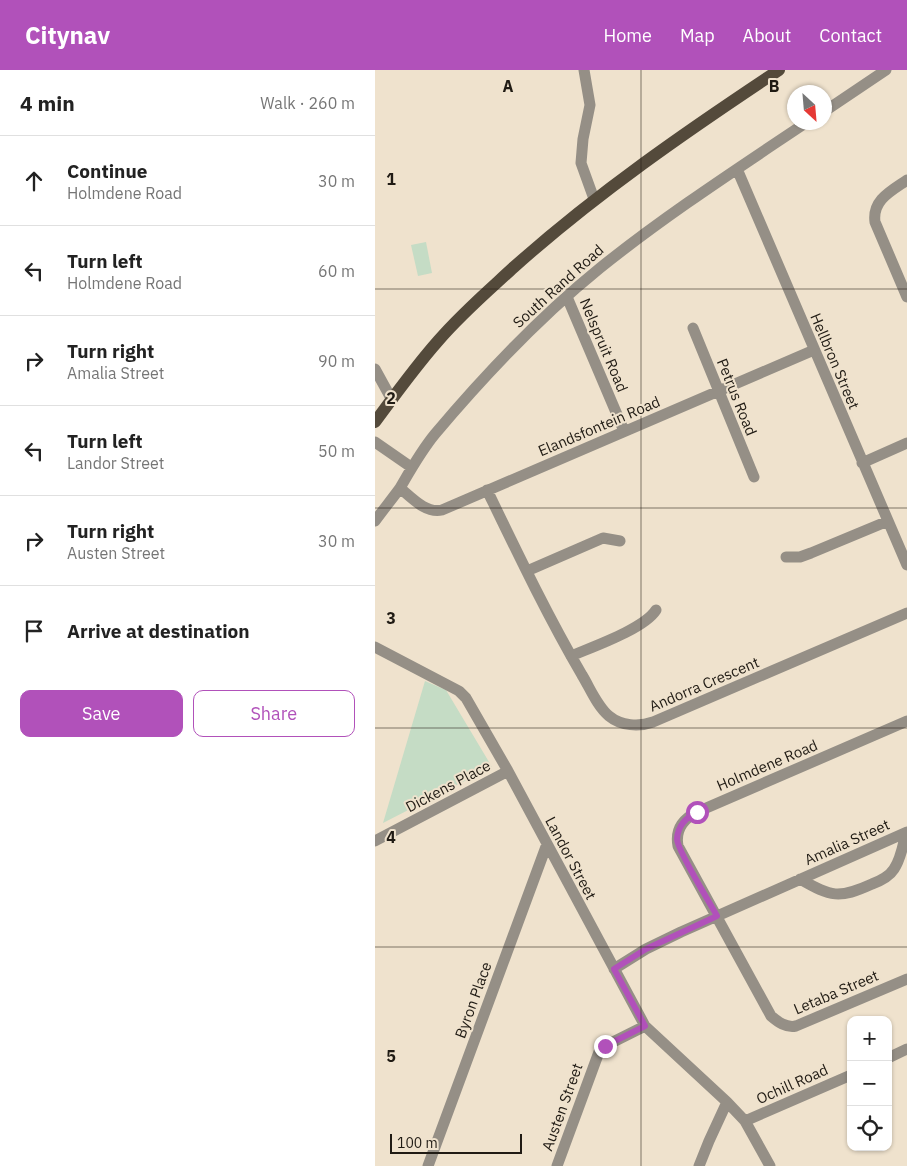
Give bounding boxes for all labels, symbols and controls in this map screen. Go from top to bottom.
text: Citynav [25,19,110,51]
text: Home [604,24,652,47]
text: Map [680,24,715,47]
text: About [743,24,791,47]
text: Contact [819,24,882,47]
text: A [503,76,514,96]
text: B [769,76,780,96]
north arrow [787,85,832,130]
text: 4 min [20,89,75,117]
text: Walk · 260 m [260,93,355,113]
text: Continue [67,159,147,183]
icon: ahead [20,167,48,195]
text: 1 [386,169,396,189]
text: 30 m [318,171,355,191]
text: Holmdene Road [67,183,182,203]
street label: South Rand Road [509,240,607,332]
text: Turn left [67,249,143,273]
icon: left [20,257,48,285]
text: 60 m [318,261,355,281]
text: Holmdene Road [67,273,182,293]
street label: Nelspruit Road [576,295,632,395]
street label: Hellbron Street [806,310,864,412]
text: Turn right [67,339,154,363]
icon: right [20,347,48,375]
text: 90 m [318,351,355,371]
street label: Petrus Road [713,356,761,438]
text: Amalia Street [67,363,164,383]
text: 2 [386,388,396,408]
street label: Elandsfontein Road [535,392,663,460]
text: Turn left [67,429,143,453]
icon: left [20,437,48,465]
text: 50 m [318,441,355,461]
text: Landor Street [67,453,164,473]
text: Turn right [67,519,154,543]
icon: right [20,527,48,555]
text: 30 m [318,531,355,551]
text: Austen Street [67,543,165,563]
text: 3 [386,608,396,628]
icon: arrive [20,617,48,645]
text: Arrive at destination [67,619,250,643]
street label: Andorra Crescent [646,652,762,716]
button: Save [20,690,183,737]
button: Share [193,690,355,737]
street label: Holmdene Road [714,735,820,795]
street label: Dickens Place [402,756,494,816]
route start [686,801,709,824]
street label: Landor Street [541,813,601,903]
street label: Amalia Street [801,815,893,869]
text: 4 [386,827,396,847]
street label: Byron Place [450,959,496,1041]
street label: Letaba Street [791,966,881,1018]
map controls [847,1016,892,1151]
button: + [847,1016,892,1061]
route end [594,1035,617,1058]
text: 5 [386,1046,396,1066]
street label: Ochill Road [753,1060,831,1108]
street label: Austen Street [537,1061,587,1153]
button: − [847,1061,892,1106]
button: locate [847,1106,892,1151]
scale bar [390,1131,523,1154]
text: 100 m [397,1134,438,1152]

